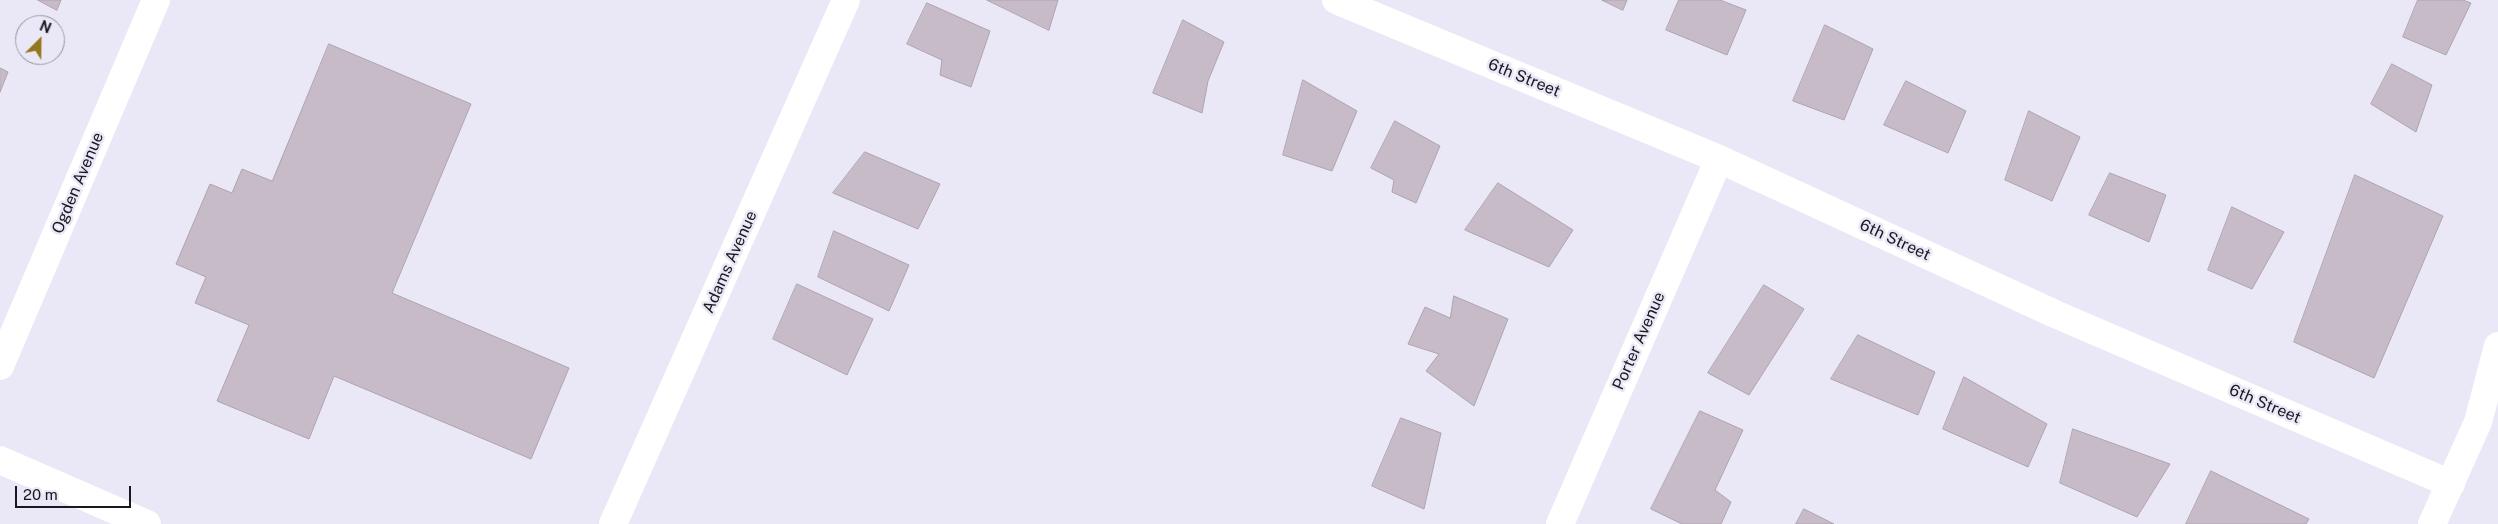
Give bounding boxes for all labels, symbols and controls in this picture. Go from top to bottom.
north arrow [15,15,65,65]
text: N [37,18,54,37]
street label: 6th Street [1485,55,1563,101]
street label: Ogden Avenue [48,130,108,236]
street label: Adams Avenue [699,208,761,316]
street label: 6th Street [1856,215,1934,265]
street label: Porter Avenue [1609,289,1669,393]
street label: 6th Street [2226,380,2304,428]
scale bar [18,476,134,508]
text: 20 m [23,486,58,503]

